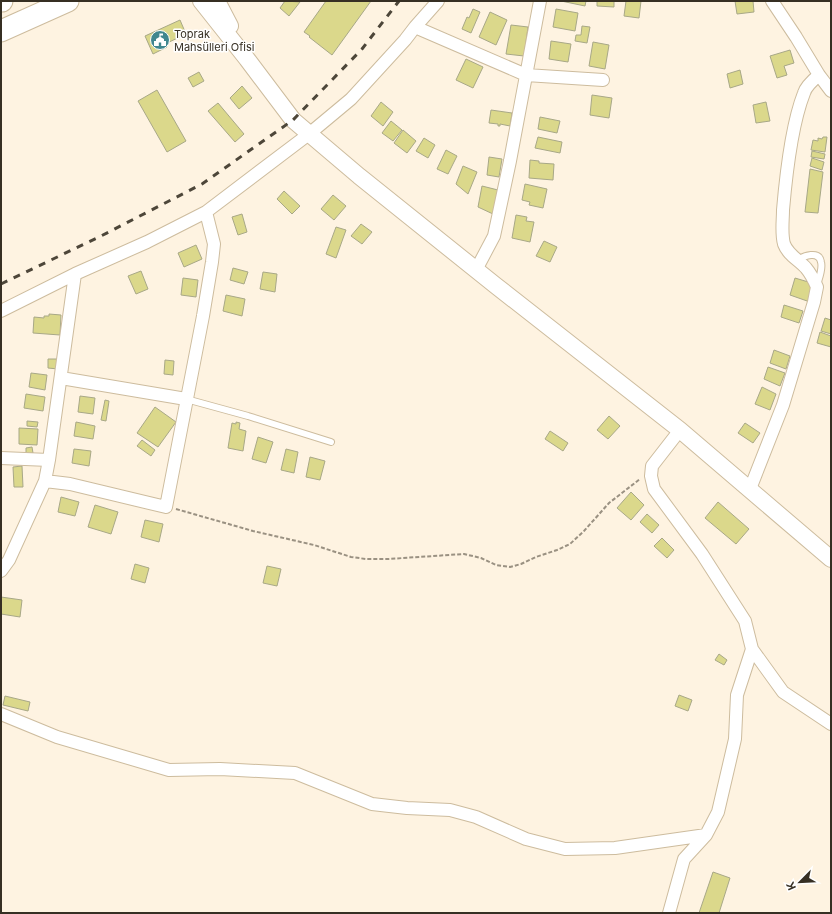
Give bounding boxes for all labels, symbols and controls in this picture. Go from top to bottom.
place label: Toprak Mahsülleri Ofisi [174,27,254,54]
public building icon: Toprak Mahsülleri Ofisi [149,29,171,51]
north arrow [780,862,820,902]
text: K [783,880,799,893]

